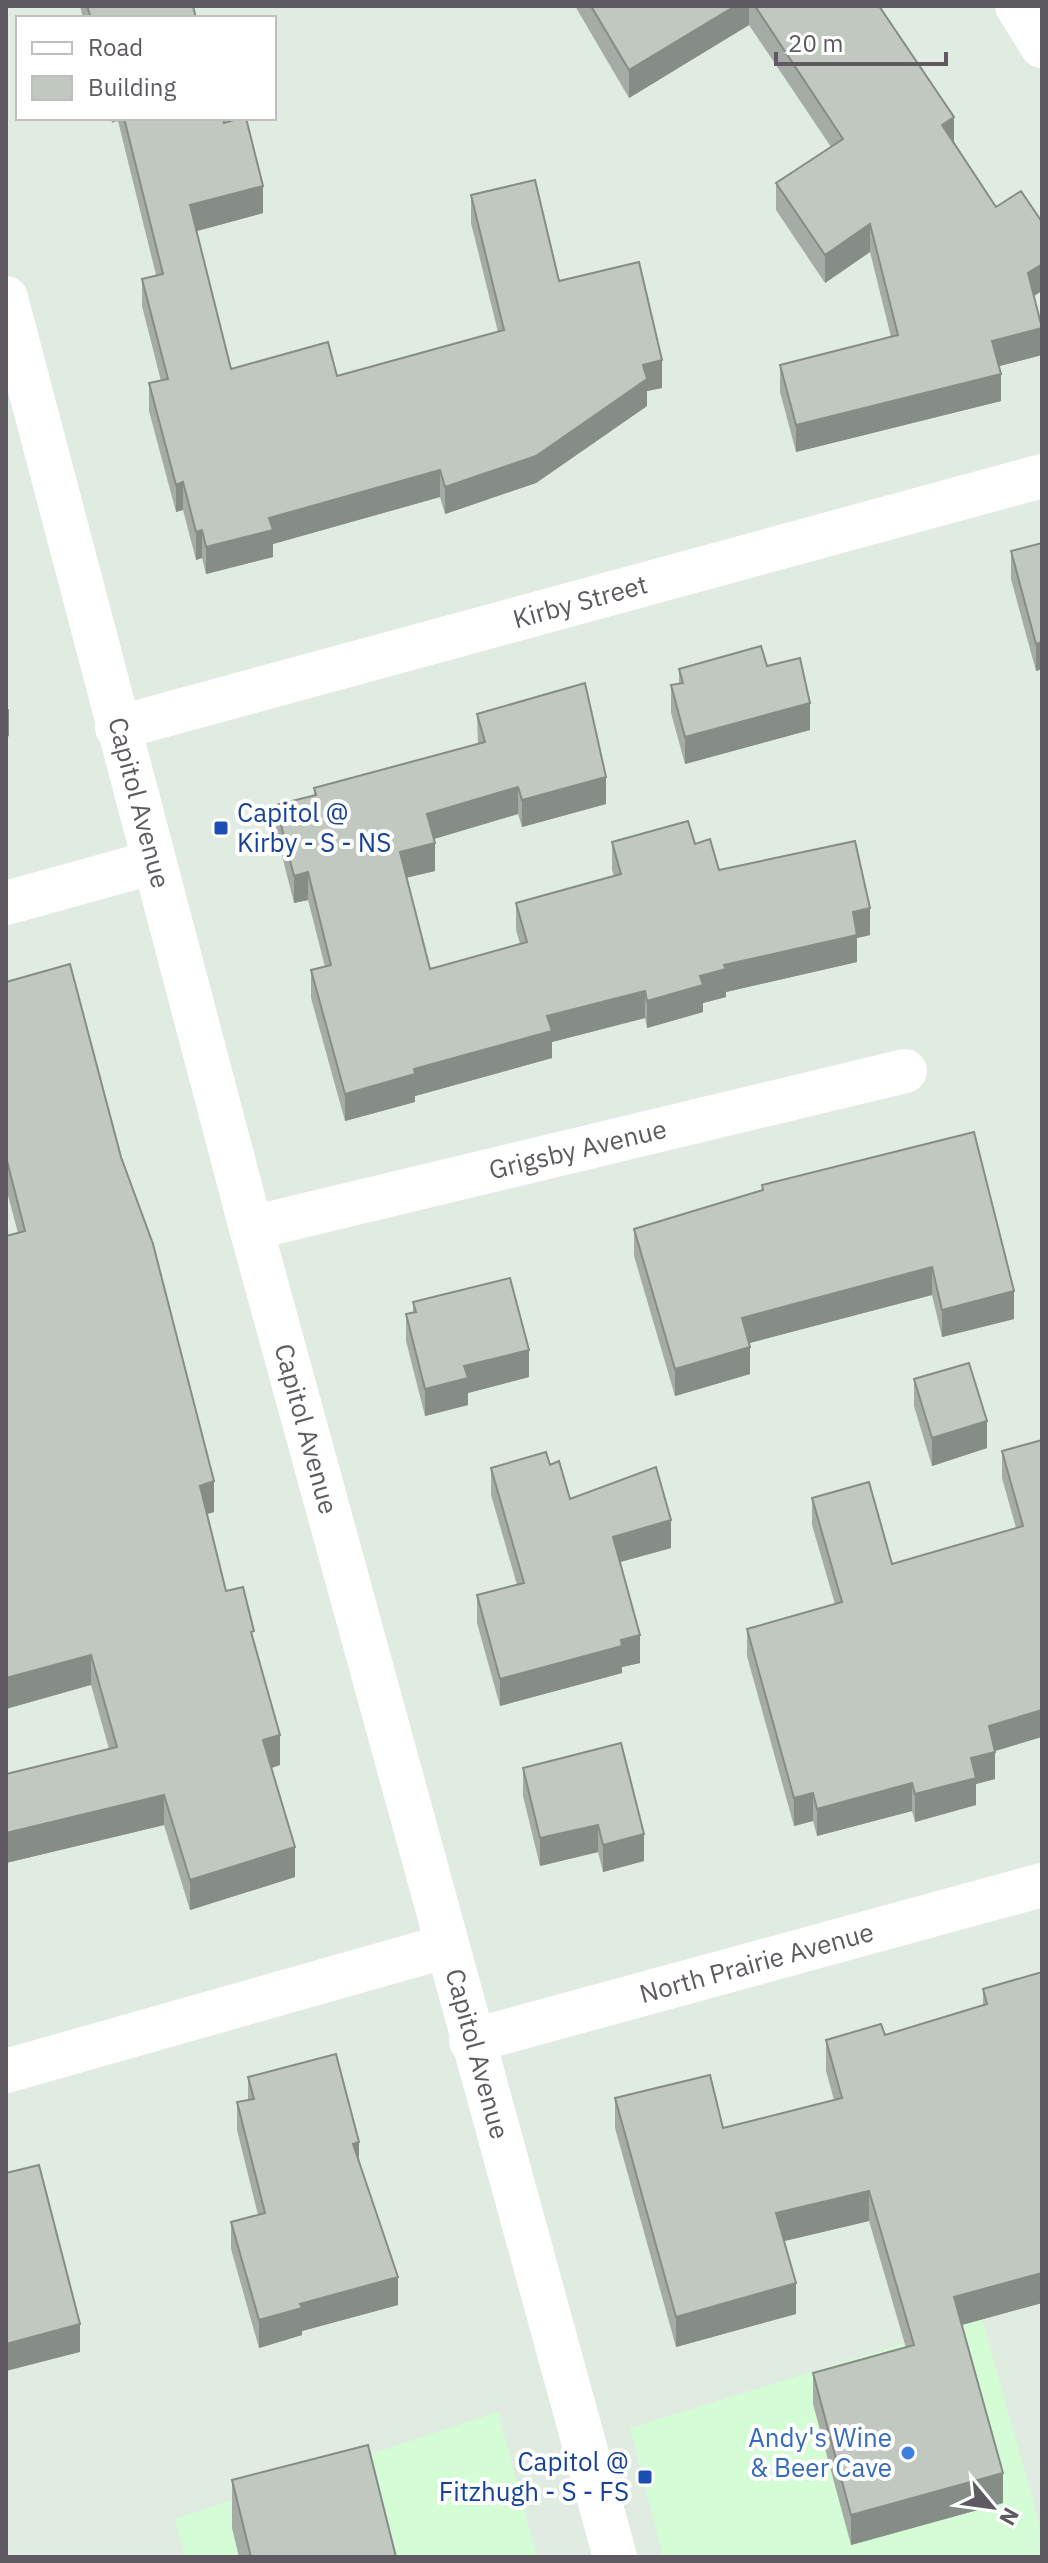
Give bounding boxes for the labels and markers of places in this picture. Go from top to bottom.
place label: Capitol @ Kirby - S - NS [237,795,391,859]
marker: Capitol @ Kirby - S - NS [212,819,230,837]
place label: Andy's Wine & Beer Cave [748,2420,892,2484]
place label: Capitol @ Fitzhugh - S - FS [439,2444,629,2508]
marker: Andy's Wine & Beer Cave [899,2444,917,2462]
marker: Capitol @ Fitzhugh - S - FS [636,2468,654,2486]

